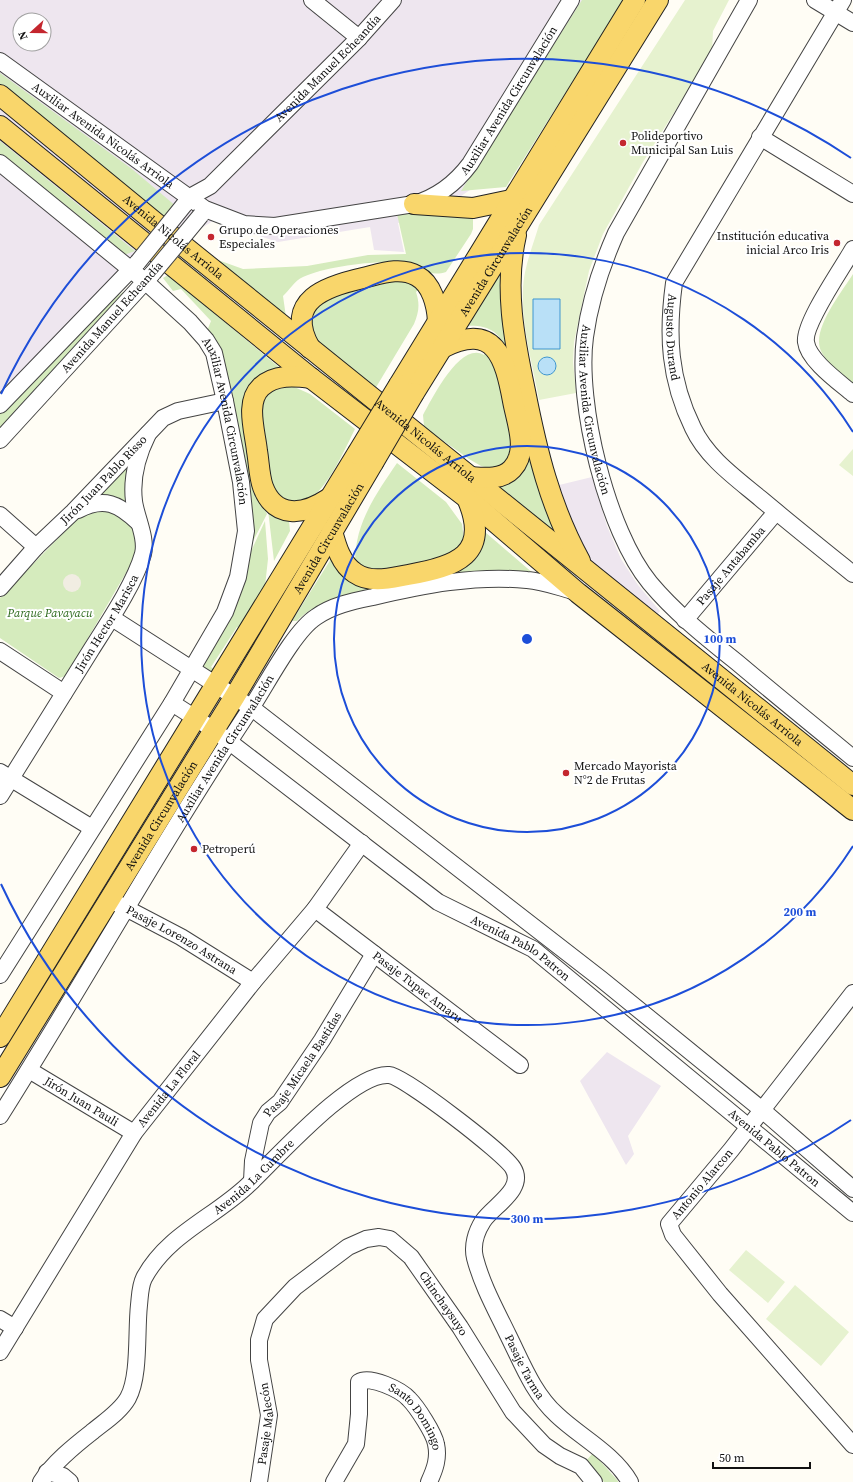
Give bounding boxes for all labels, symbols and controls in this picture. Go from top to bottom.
street label: Avenida Manuel Echeandía [271,10,385,125]
north arrow [12,12,52,52]
street label: Auxiliar Avenida Circunvalación [457,23,561,178]
text: N [15,29,32,42]
street label: Auxiliar Avenida Nicolás Arriola [29,79,178,193]
place label: Polideportivo Municipal San Luis [631,128,733,158]
marker: Polideportivo Municipal San Luis [618,138,628,148]
street label: Avenida Nicolás Arriola [119,191,228,284]
street label: Avenida Circunvalación [456,203,536,319]
place label: Grupo de Operaciones Especiales [219,222,339,252]
place label: Institución educativa inicial Arco Iris [717,228,830,258]
marker: Grupo de Operaciones Especiales [206,232,216,242]
marker: Institución educativa inicial Arco Iris [832,238,842,248]
street label: Avenida Manuel Echeandía [58,257,167,376]
street label: Augusto Durand [662,293,684,382]
street label: Auxiliar Avenida Circunvalación [575,324,614,497]
street label: Auxiliar Avenida Circunvalación [198,334,251,506]
street label: Avenida Nicolás Arriola [371,395,480,487]
street label: Jirón Juan Pablo Risso [56,431,151,529]
street label: Avenida Circunvalación [289,480,368,597]
street label: Pasaje Antabamba [693,522,769,609]
street label: Jirón Hector Marisca [71,571,143,676]
park label: Parque Pavayacu [6,605,93,621]
text: 100 m [704,631,737,647]
centre of rings [520,632,534,646]
street label: Avenida Nicolás Arriola [698,658,807,750]
street label: Auxiliar Avenida Circunvalación [172,672,278,825]
street label: Avenida Circunvalación [121,758,201,874]
place label: Mercado Mayorista N°2 de Frutas [574,758,678,788]
marker: Mercado Mayorista N°2 de Frutas [561,768,571,778]
place label: Petroperú [202,841,255,857]
marker: Petroperú [189,844,199,854]
street label: Pasaje Lorenzo Astrana [123,902,241,978]
text: 200 m [784,904,817,920]
street label: Avenida Pablo Patron [468,911,574,984]
street label: Pasaje Tupac Amaru [369,948,466,1027]
street label: Pasaje Micaela Bastidas [259,1009,345,1120]
street label: Avenida La Floral [134,1047,204,1130]
street label: Jirón Juan Pauli [40,1072,122,1130]
street label: Avenida Pablo Patron [725,1105,823,1191]
street label: Avenida La Cumbre [210,1135,298,1218]
street label: Antonio Alarcon [668,1145,736,1223]
text: 300 m [511,1211,544,1227]
street label: Chinchaysuyo [415,1268,472,1339]
street label: Pasaje Tarma [501,1332,549,1403]
street label: Santo Domingo [386,1379,445,1452]
street label: Pasaje Malecón [254,1381,277,1466]
scale bar [713,1444,810,1470]
text: 50 m [719,1450,745,1466]

